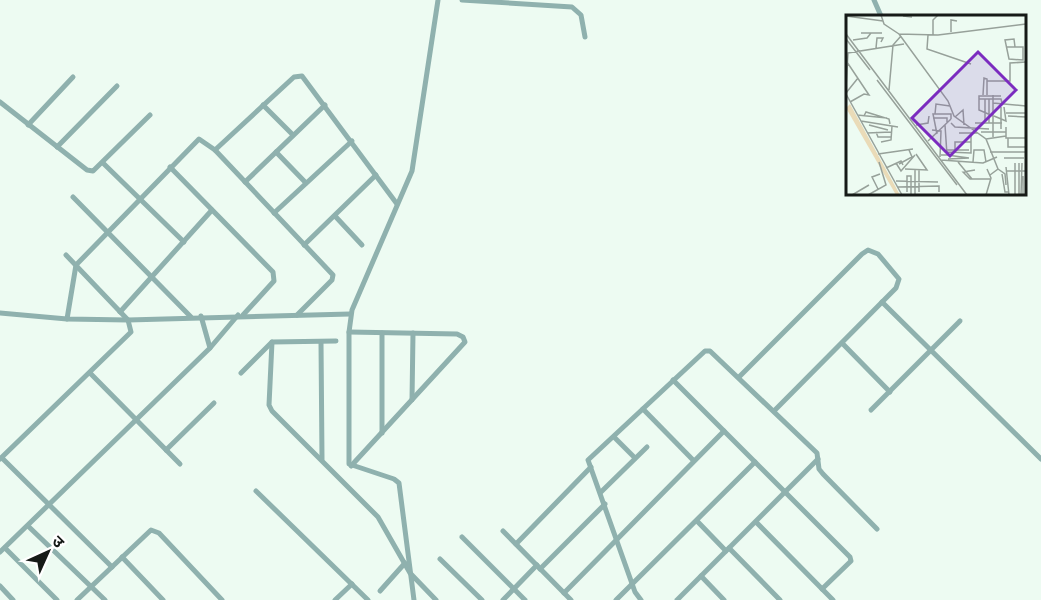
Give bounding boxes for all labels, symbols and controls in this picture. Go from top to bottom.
inset map [846,15,1026,195]
north arrow [18,522,78,582]
text: उ [48,532,69,552]

